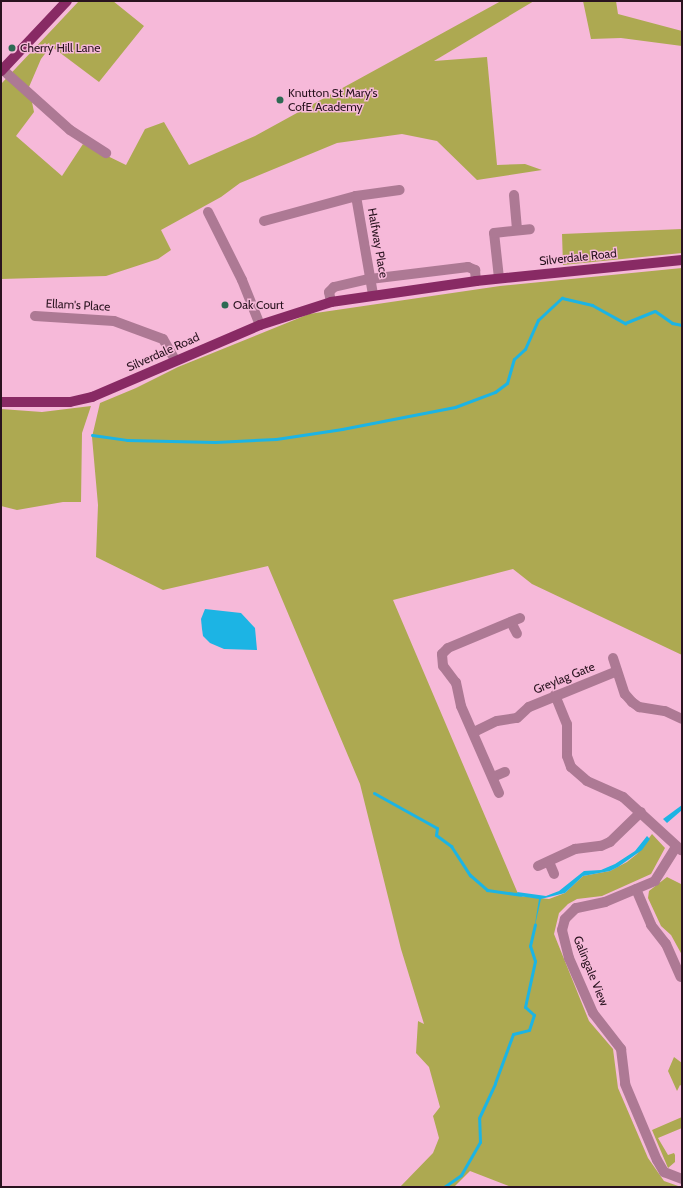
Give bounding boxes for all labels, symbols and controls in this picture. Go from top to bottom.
place label: Cherry Hill Lane [20,41,100,55]
marker: Cherry Hill Lane [7,43,17,53]
place label: Knutton St Mary's CofE Academy [288,86,378,114]
marker: Knutton St Mary's CofE Academy [275,95,285,105]
street label: Halfway Place [365,207,391,279]
street label: Silverdale Road [539,246,617,268]
street label: Ellam's Place [45,296,111,314]
place label: Oak Court [233,298,284,312]
marker: Oak Court [220,300,230,310]
street label: Silverdale Road [125,330,201,374]
street label: Greylag Gate [531,659,597,697]
street label: Galingale View [570,934,612,1008]

